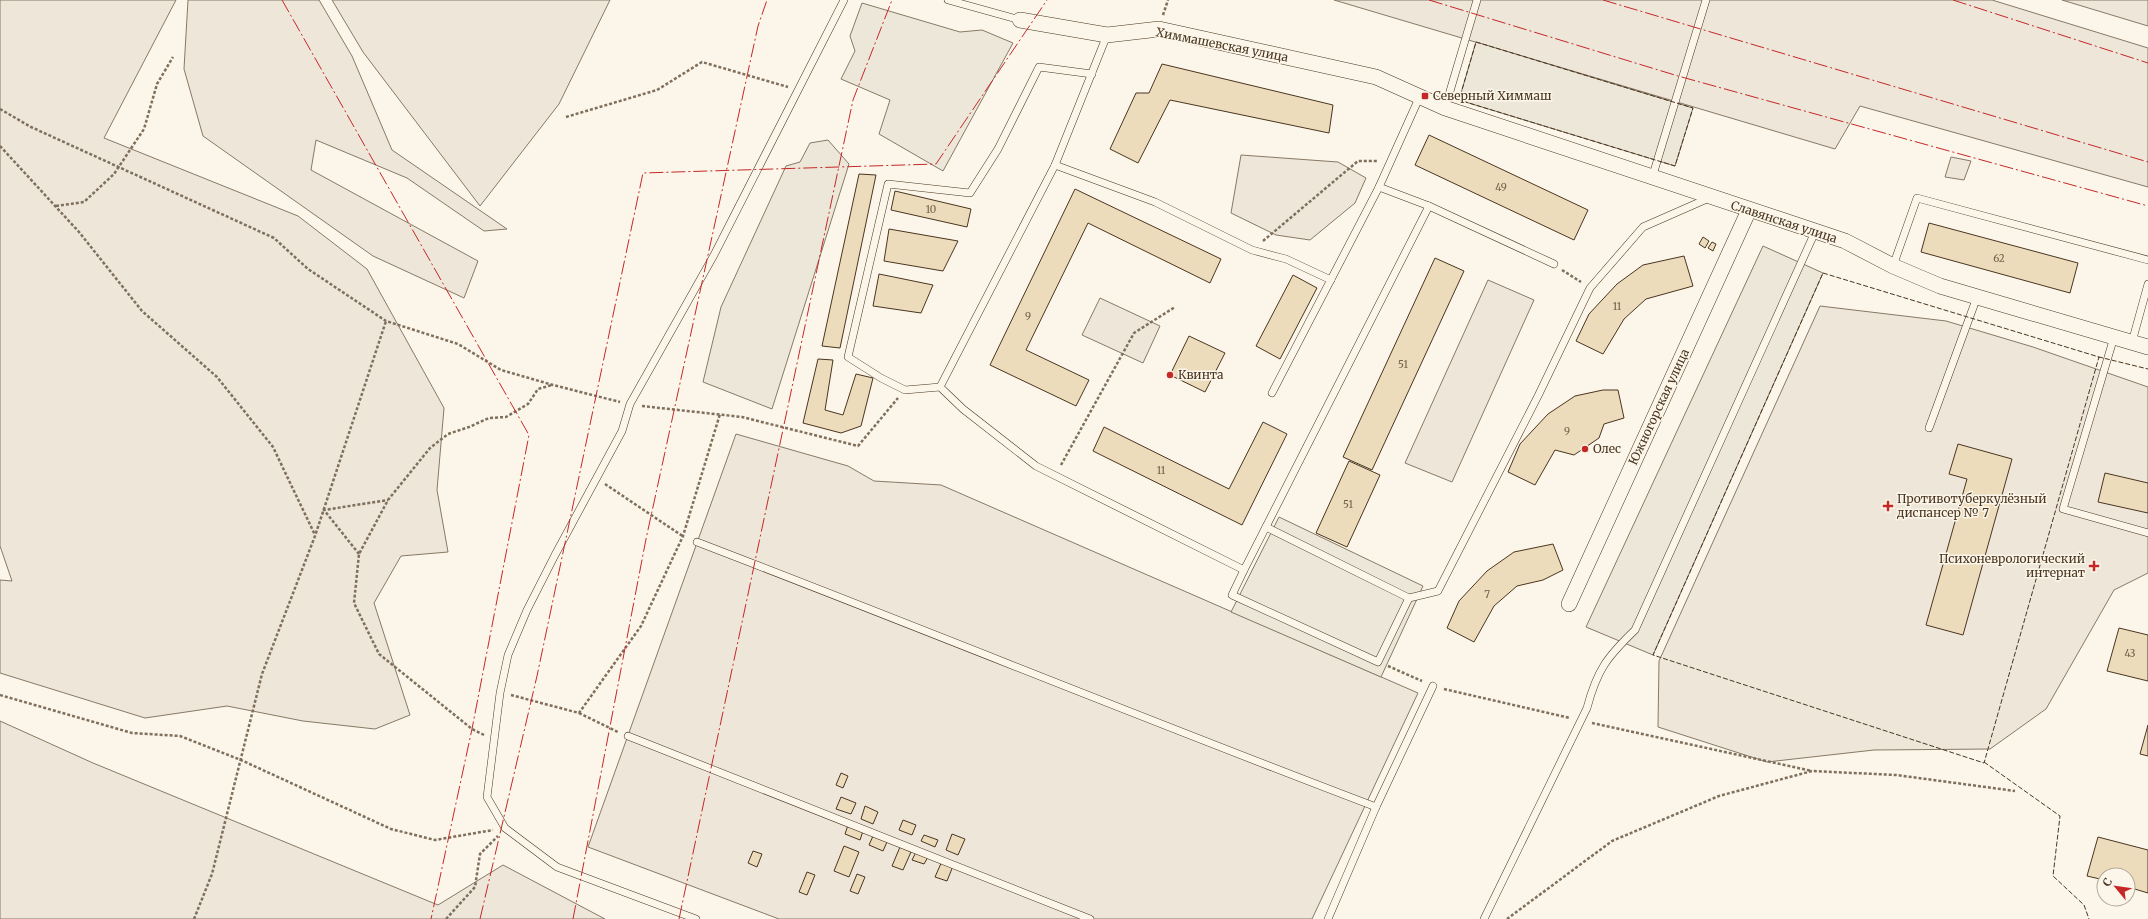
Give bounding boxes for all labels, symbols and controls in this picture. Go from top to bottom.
street label: Химмашевская улица [1155,24,1290,65]
place label: Северный Химмаш [1433,88,1552,103]
marker: Северный Химмаш [1420,91,1430,101]
house number: 49 [1495,181,1507,194]
street label: Славянская улица [1729,197,1840,246]
house number: 10 [926,203,936,216]
house number: 62 [1993,252,2005,265]
house number: 11 [1613,300,1622,313]
house number: 9 [1025,310,1031,323]
street label: Южногорская улица [1625,346,1692,467]
house number: 51 [1398,358,1408,371]
place label: Квинта [1178,367,1224,382]
marker: Квинта [1165,370,1175,380]
house number: 9 [1564,425,1570,438]
place label: Олес [1593,441,1621,456]
marker: Олес [1580,444,1590,454]
house number: 11 [1157,464,1166,477]
place label: Противотуберкулёзный диспансер № 7 [1896,491,2047,520]
house number: 51 [1343,498,1353,511]
marker: Противотуберкулёзный диспансер № 7 [1882,500,1894,512]
place label: Психоневрологический интернат [1939,551,2085,580]
marker: Психоневрологический интернат [2088,560,2100,572]
house number: 7 [1484,588,1490,601]
house number: 43 [2124,647,2136,660]
north arrow [2096,867,2136,907]
text: С [2099,876,2115,889]

